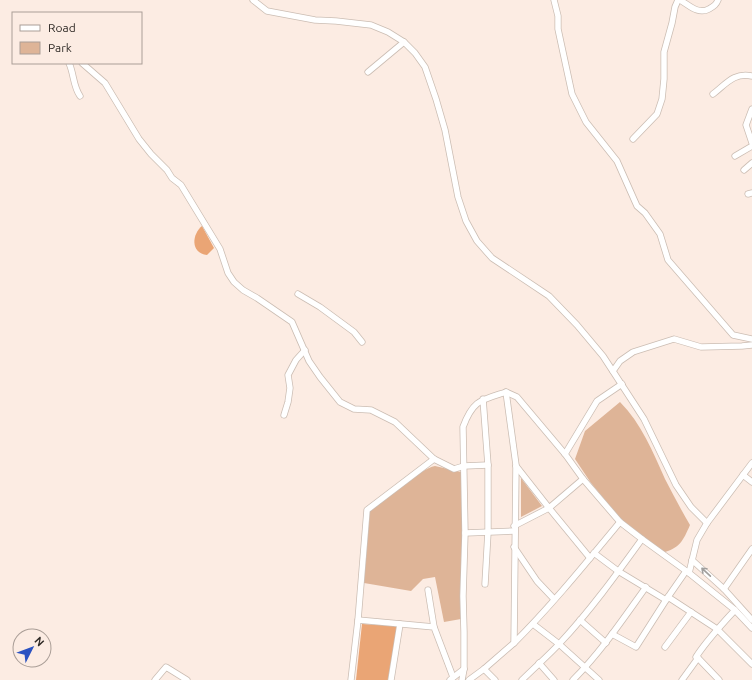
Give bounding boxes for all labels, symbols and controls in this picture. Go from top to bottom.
legend [12,12,142,64]
text: Road [48,21,76,34]
text: Park [48,41,72,54]
one-way arrow [701,567,711,576]
north arrow [12,628,52,668]
text: N [32,634,47,648]

